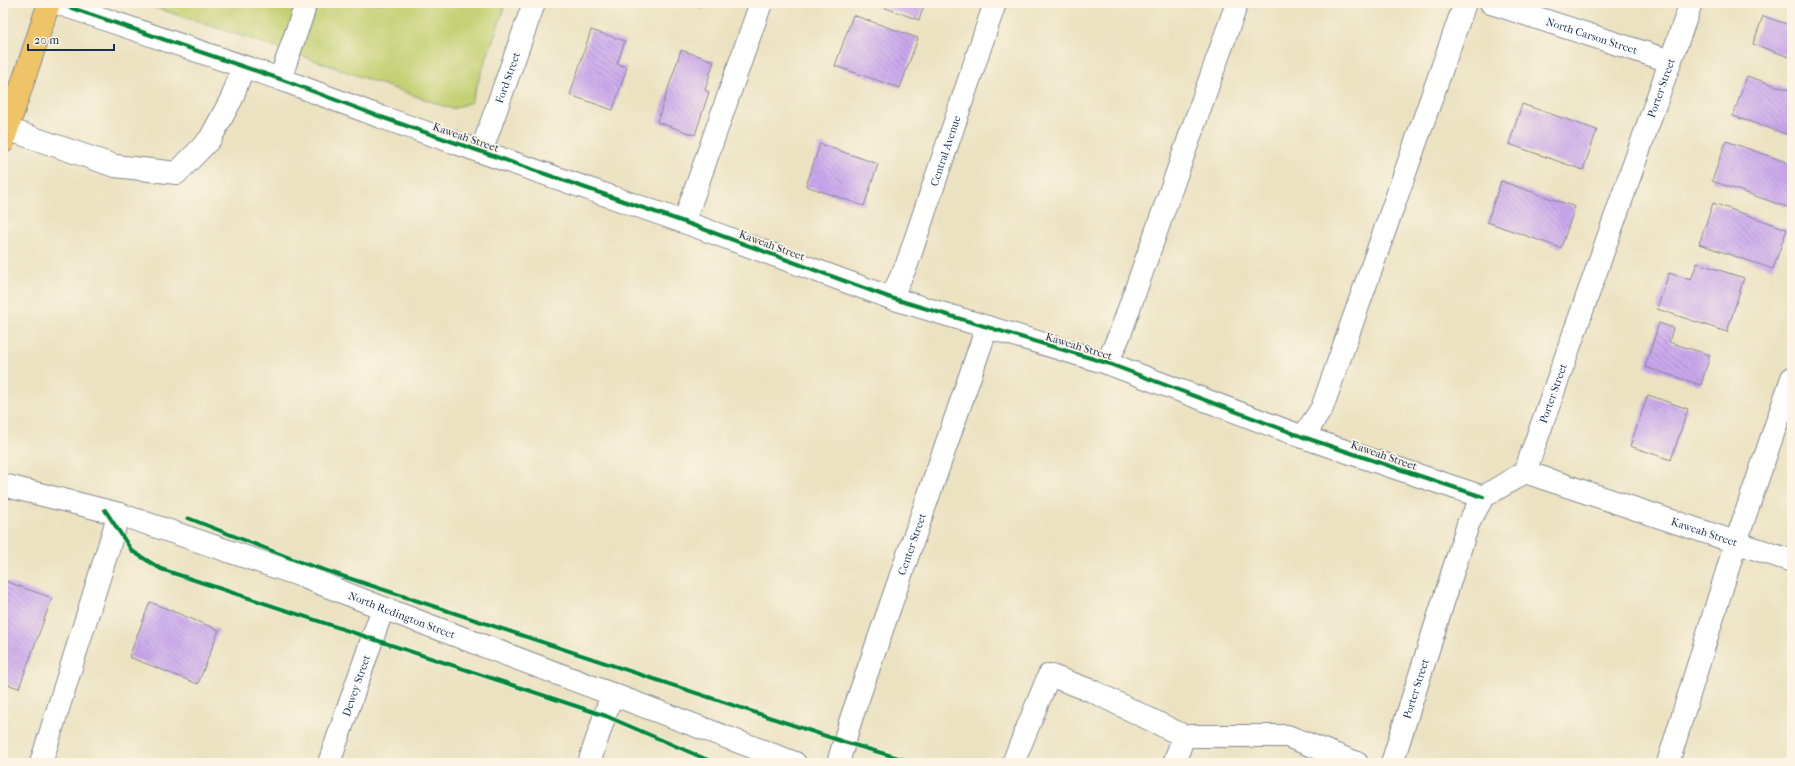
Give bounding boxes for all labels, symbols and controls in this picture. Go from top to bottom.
street label: North Carson Street [1544,15,1639,57]
scale bar [28,26,114,52]
text: 20 m [34,33,59,47]
street label: Ford Street [493,50,523,105]
street label: Porter Street [1645,57,1678,120]
street label: Central Avenue [928,113,964,188]
street label: Kaweah Street [431,120,501,155]
street label: Kaweah Street [737,228,807,263]
street label: Kaweah Street [1044,330,1114,363]
street label: Porter Street [1537,362,1570,425]
street label: Kaweah Street [1349,438,1419,473]
street label: Center Street [895,512,929,577]
street label: Kaweah Street [1669,515,1739,549]
street label: North Redington Street [347,589,457,642]
street label: Dewey Street [340,653,373,718]
street label: Porter Street [1400,657,1432,720]

